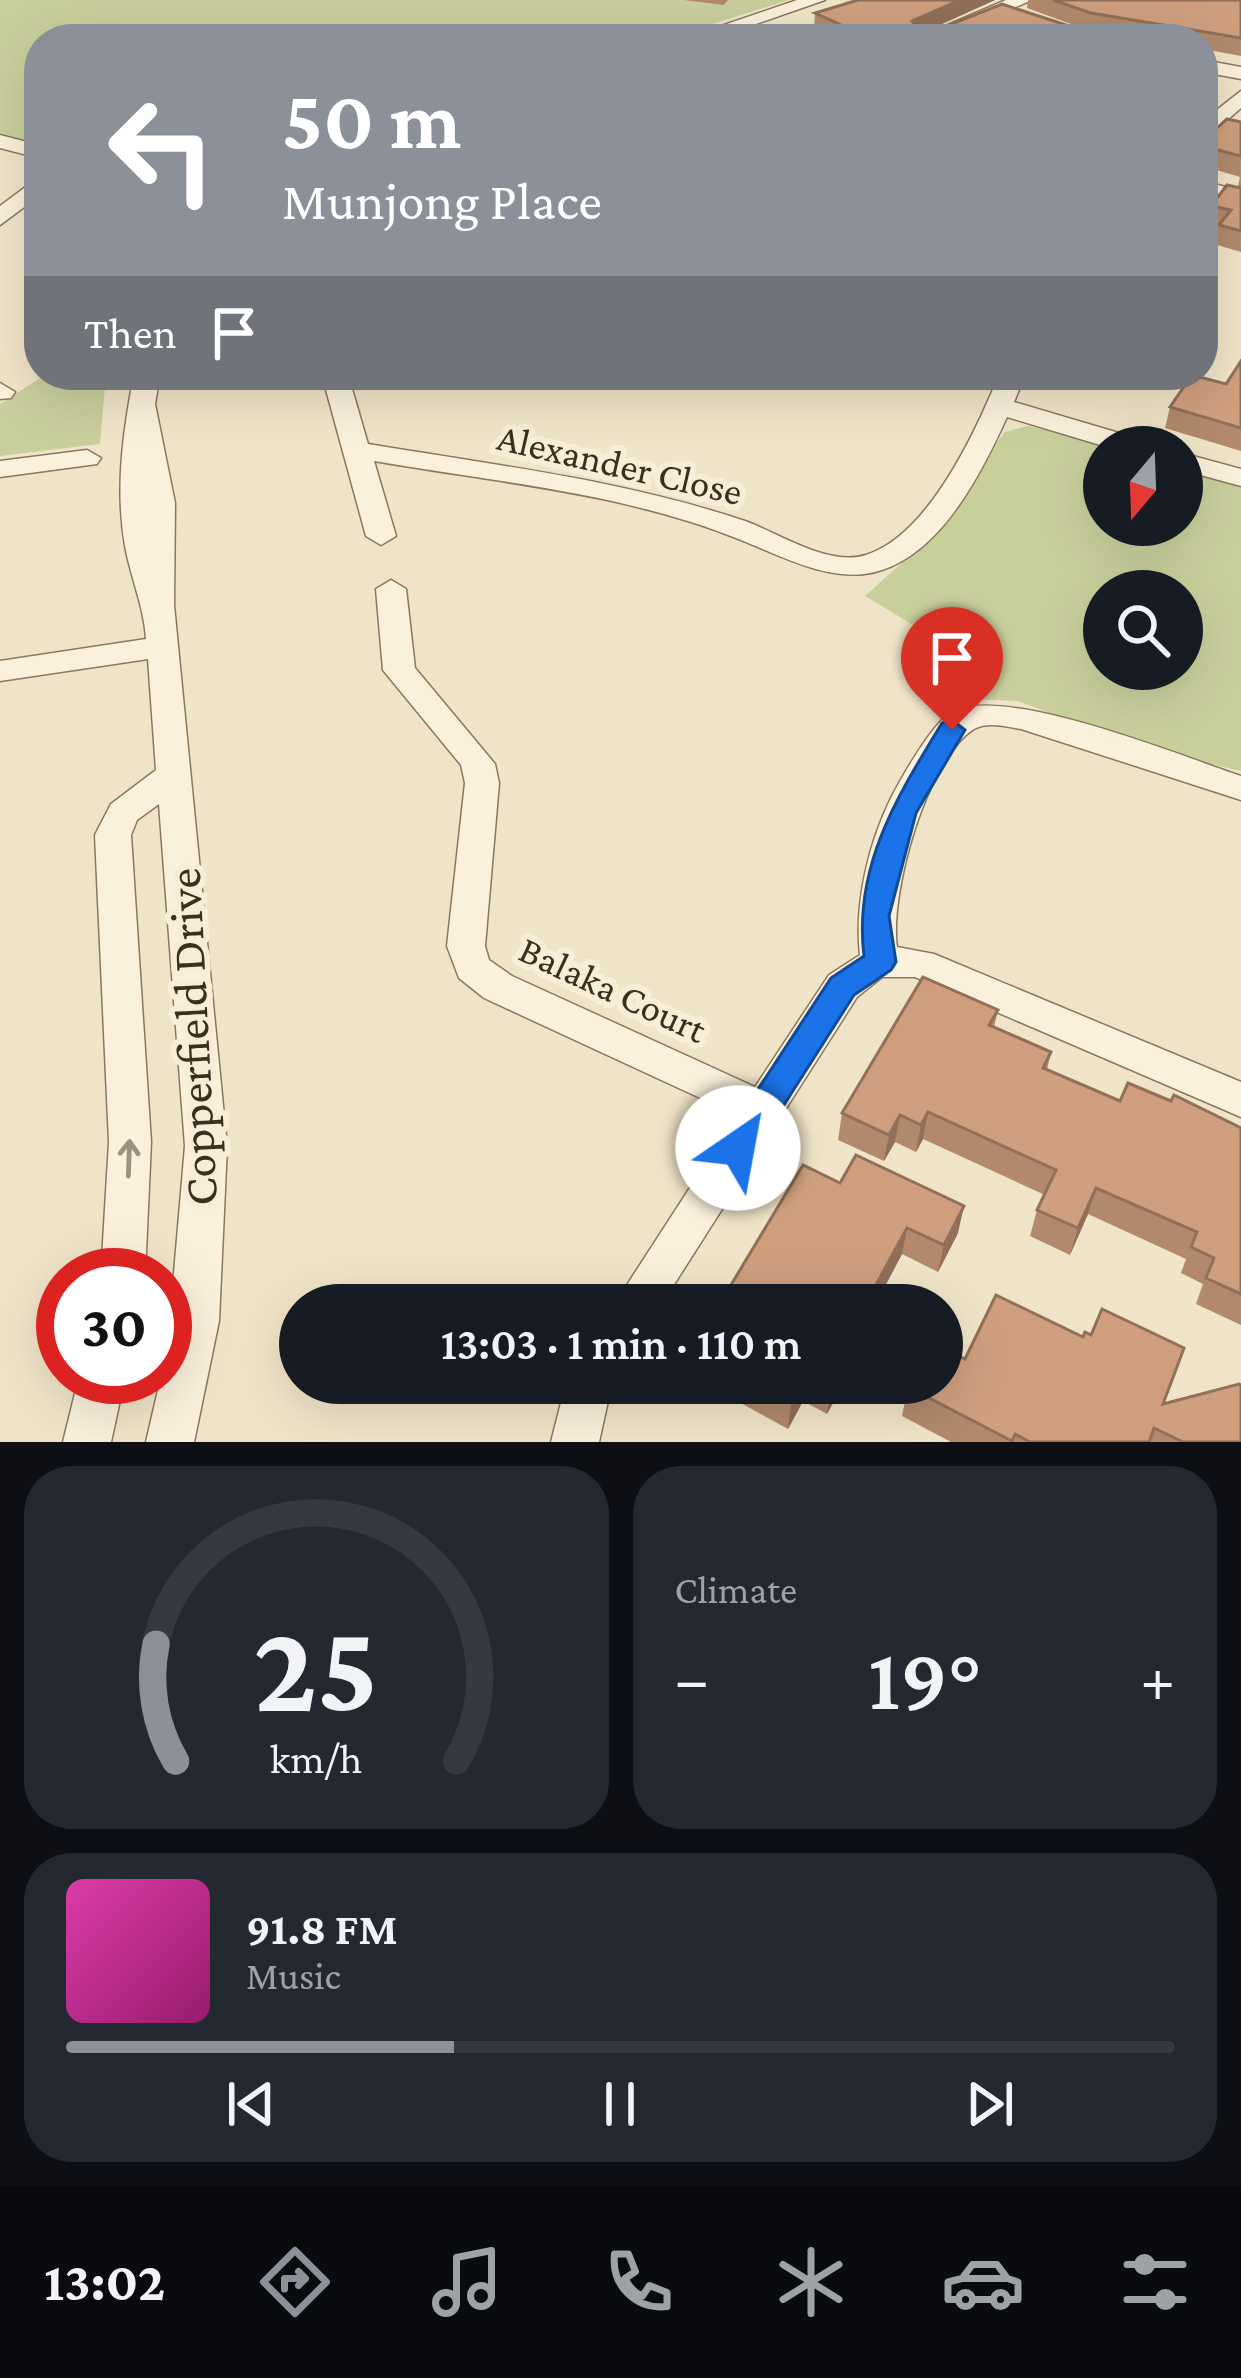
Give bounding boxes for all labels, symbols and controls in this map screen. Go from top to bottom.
icon: left [84,72,240,228]
text: 50 m [282,73,461,166]
text: Munjong Place [282,171,602,231]
icon: arrive [201,300,267,366]
text: Then [84,308,177,358]
street label: Alexander Close [493,415,747,513]
north arrow [1083,426,1203,546]
map controls [1083,426,1203,690]
button: search [1083,570,1203,690]
pin [901,607,1003,730]
icon: arrive [919,625,985,691]
street label: Copperfield Drive [157,867,228,1207]
street label: Balaka Court [513,927,714,1051]
position arrow [675,1085,801,1211]
one-way arrow [118,1139,141,1178]
speed limit sign: 30 [36,1248,192,1404]
text: 13:03 · 1 min · 110 m [441,1319,801,1369]
text: Climate [675,1568,797,1611]
text: 25 [254,1598,379,1737]
text: 19° [868,1628,982,1728]
text: − [675,1642,709,1715]
text: + [1140,1642,1175,1715]
text: km/h [270,1734,362,1781]
text: 91.8 FM [246,1904,398,1954]
text: Music [246,1954,341,1997]
icon: previous [218,2071,284,2137]
icon: pause [587,2071,653,2137]
icon: next [957,2071,1023,2137]
icon: directions [253,2240,337,2324]
icon: music [425,2240,509,2324]
icon: phone [597,2240,681,2324]
icon: climate [769,2240,853,2324]
icon: car [941,2240,1025,2324]
icon: filters [1113,2240,1197,2324]
text: 13:02 [44,2252,165,2312]

